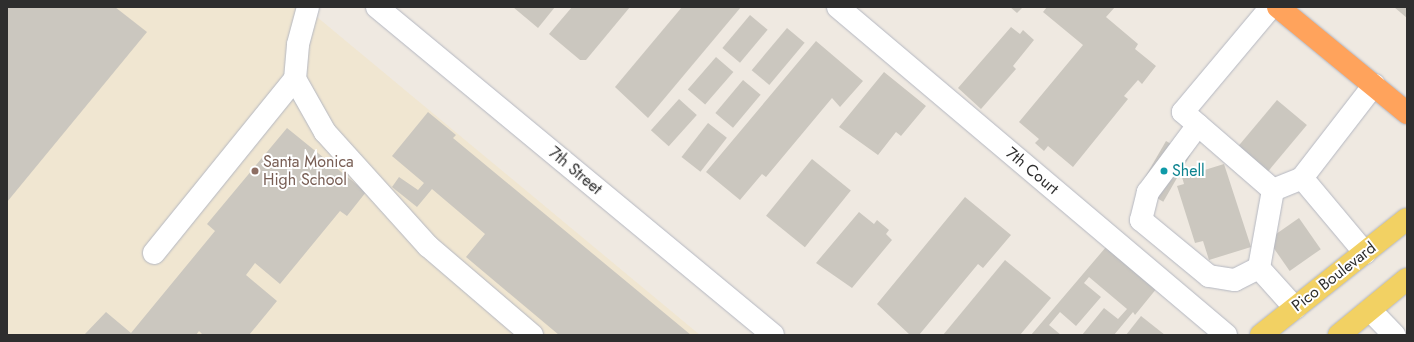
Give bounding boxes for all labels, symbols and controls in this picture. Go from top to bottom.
street label: 7th Street [544,143,606,199]
street label: 7th Court [1002,143,1062,199]
place label: Santa Monica High School [263,152,354,190]
place label: Shell [1172,161,1205,181]
marker: Santa Monica High School [250,166,260,176]
marker: Shell [1159,166,1169,176]
street label: Pico Boulevard [1288,238,1380,316]

